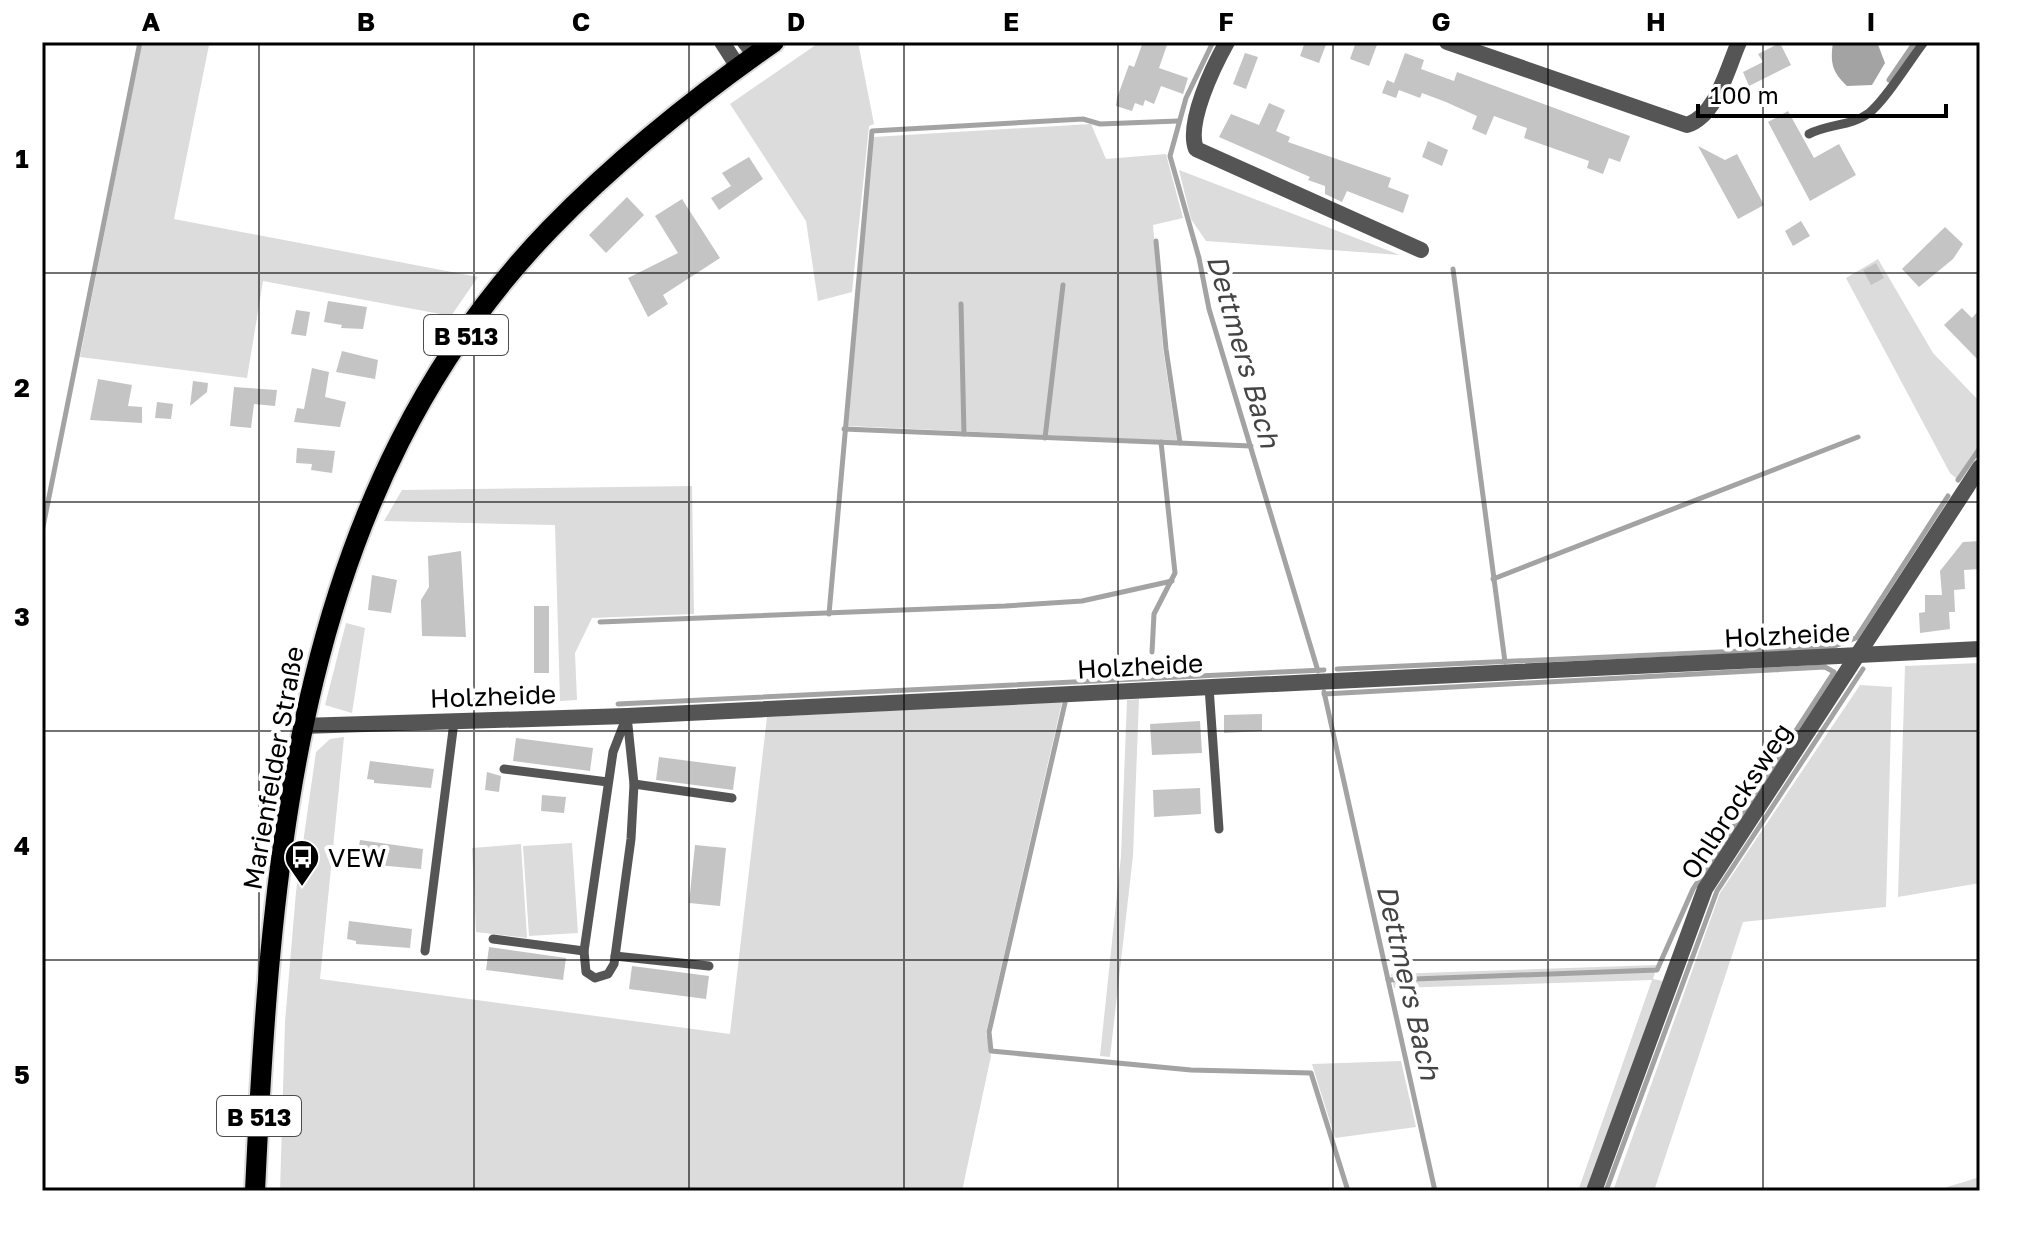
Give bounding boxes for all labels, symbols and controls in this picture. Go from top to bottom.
text: A [142,6,161,37]
text: B [357,6,375,37]
text: C [572,6,590,37]
text: D [787,6,805,37]
text: E [1003,6,1019,37]
text: F [1218,6,1234,37]
text: G [1431,6,1451,37]
text: H [1646,6,1666,37]
text: I [1867,6,1875,37]
scale bar [1698,68,1946,118]
text: 100 m [1710,80,1779,109]
text: 1 [15,143,29,174]
water label: Dettmers Bach [1201,251,1288,453]
road number: B 513 [424,315,508,355]
text: 2 [14,372,30,403]
text: 3 [14,601,30,632]
street label: Holzheide [1723,616,1851,654]
street label: Marienfelder Straße [236,644,310,892]
street label: Holzheide [1076,647,1204,685]
street label: Holzheide [429,678,557,714]
street label: Ohlbrocksweg [1674,717,1798,885]
text: 4 [14,830,30,861]
bus stop icon: VEW [283,838,321,888]
place label: VEW [328,842,386,873]
water label: Dettmers Bach [1371,881,1448,1084]
text: 5 [14,1059,30,1090]
road number: B 513 [217,1096,301,1136]

